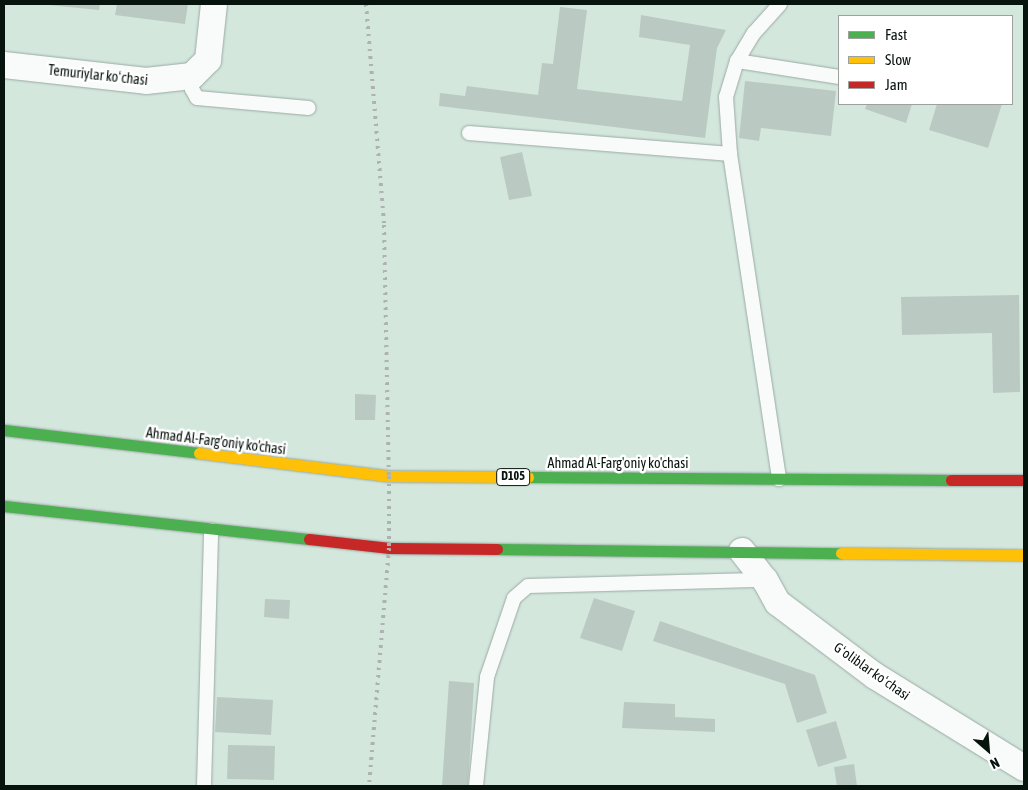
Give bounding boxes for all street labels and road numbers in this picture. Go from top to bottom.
street label: Temuriylar koʻchasi [47,61,149,89]
street label: Ahmad Al-Farg'oniy ko'chasi [145,424,287,458]
street label: Ahmad Al-Farg'oniy ko'chasi [548,455,688,471]
road number: D105 [496,468,530,487]
street label: Gʻoliblar koʻchasi [831,639,913,703]

